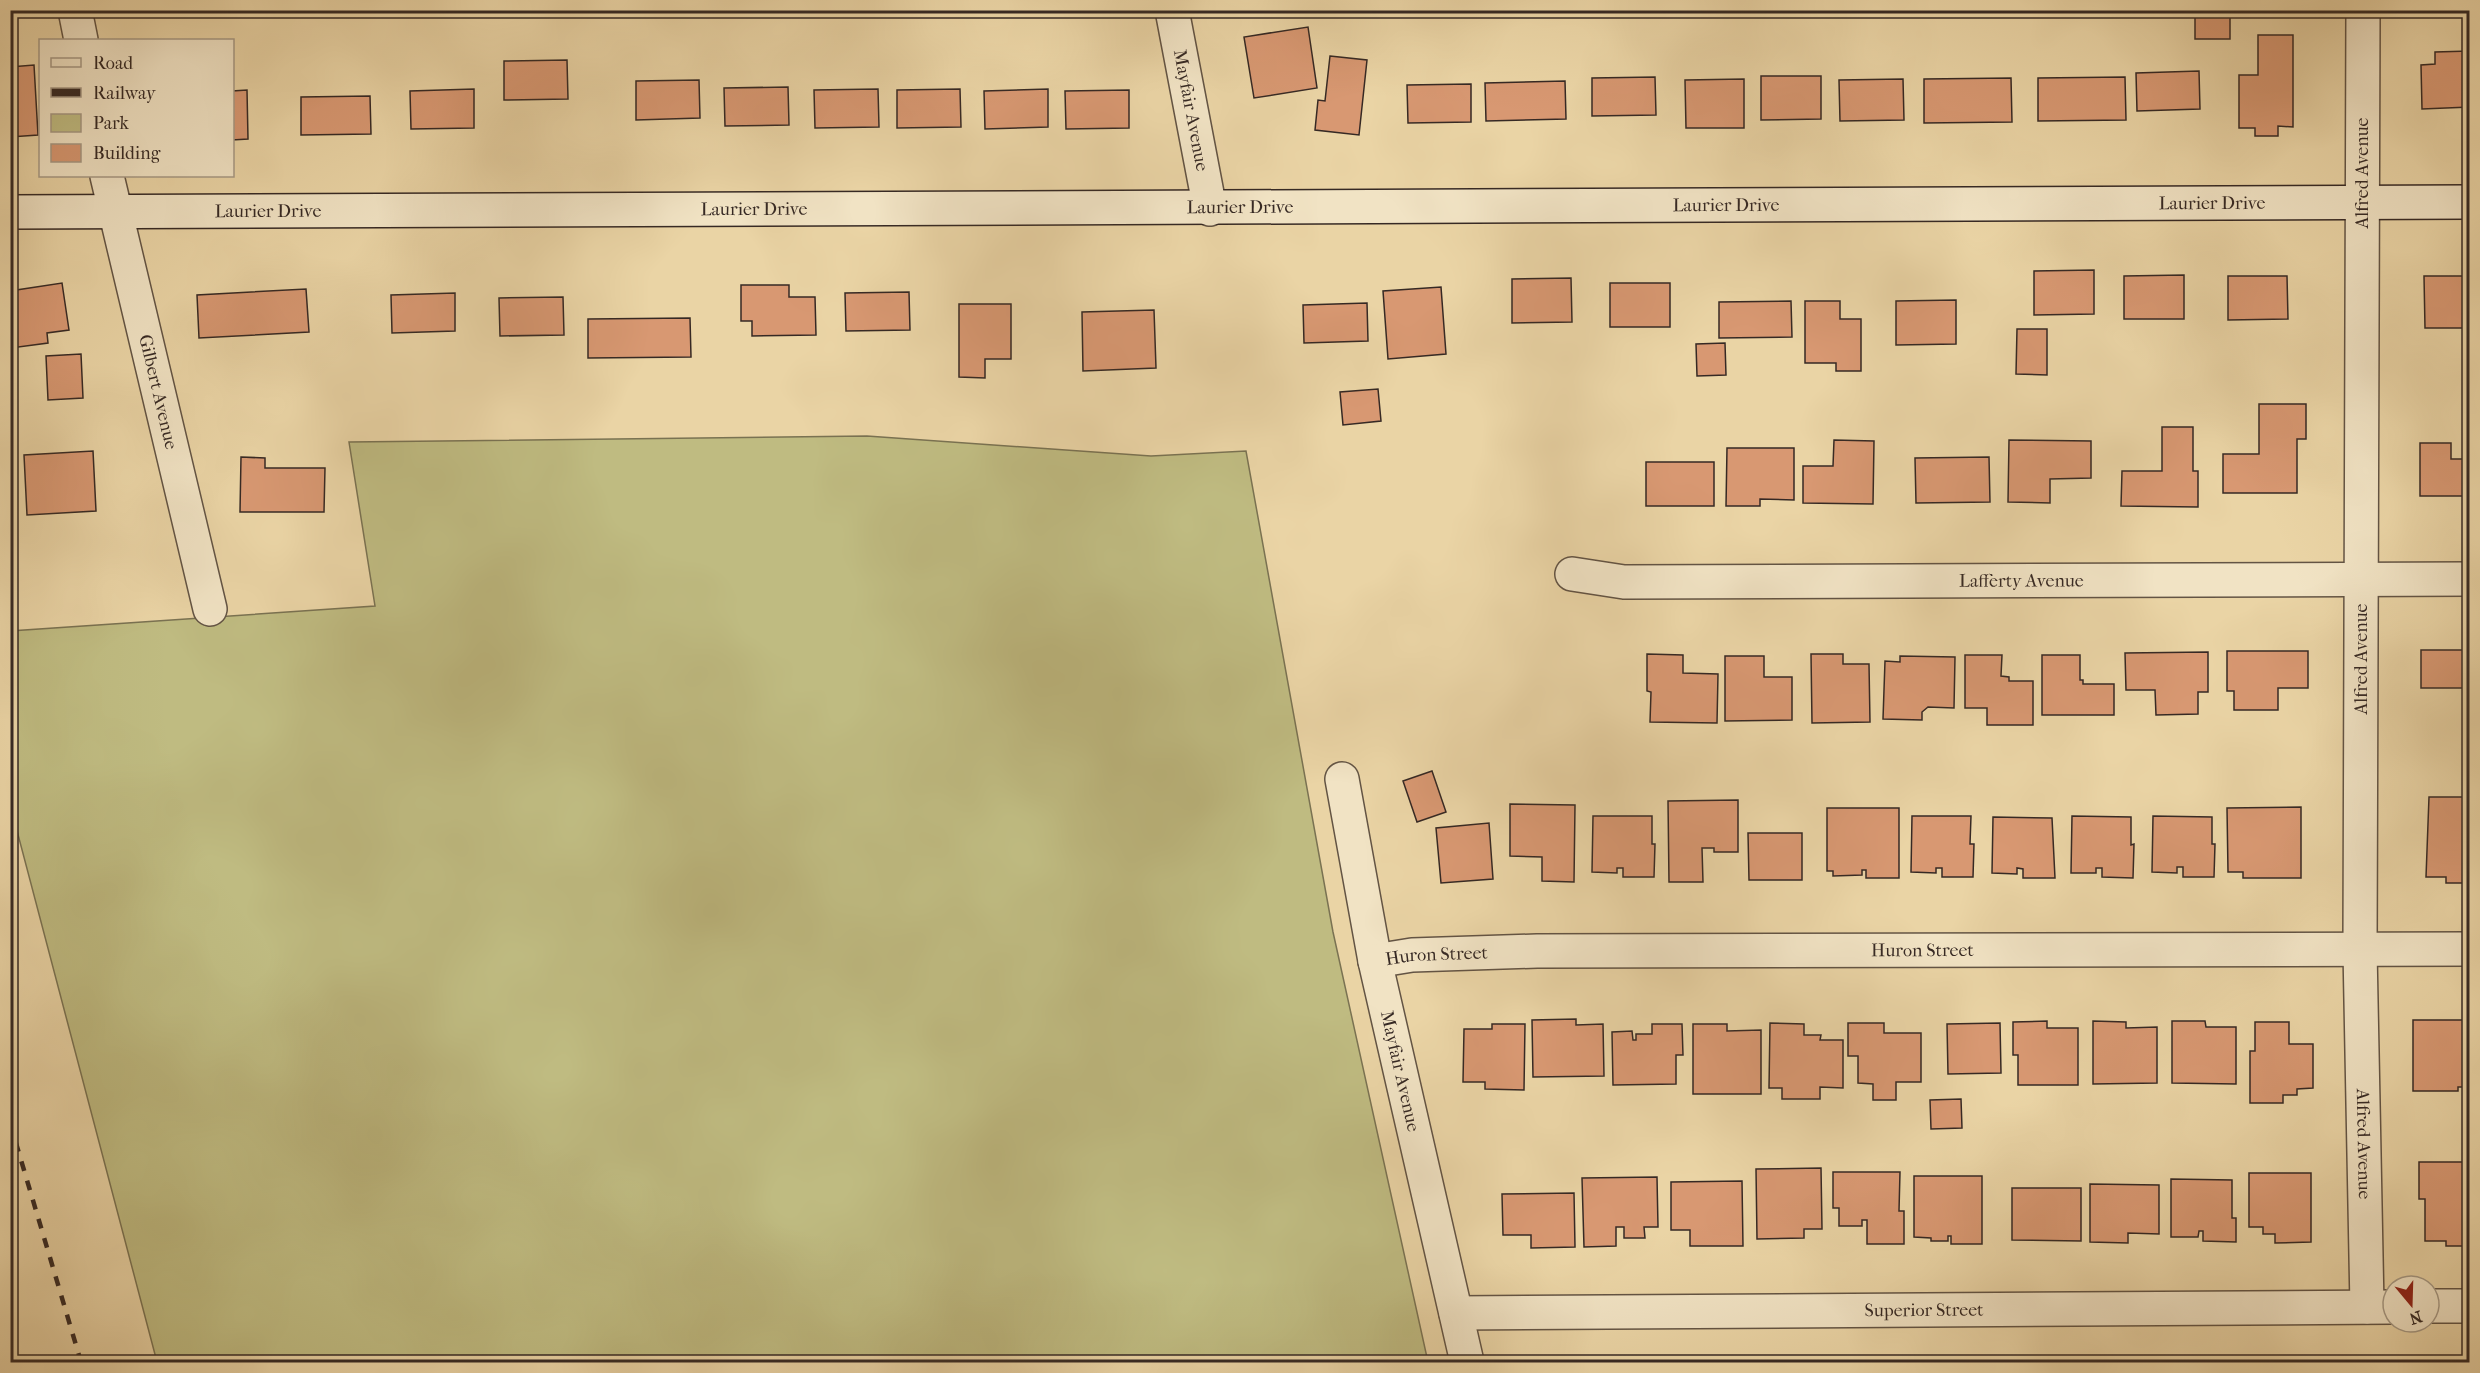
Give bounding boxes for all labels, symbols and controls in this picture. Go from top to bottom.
legend [39,39,234,177]
street label: Mayfair Avenue [1169,48,1213,173]
text: Road [93,53,133,74]
text: Railway [93,83,157,104]
text: Park [93,113,130,134]
street label: Alfred Avenue [2352,118,2373,229]
text: Building [93,143,161,164]
street label: Laurier Drive [2159,192,2265,214]
street label: Laurier Drive [1673,194,1779,216]
street label: Laurier Drive [1187,196,1293,218]
street label: Laurier Drive [701,198,807,220]
street label: Laurier Drive [215,200,321,222]
street label: Gilbert Avenue [135,332,182,452]
street label: Lafferty Avenue [1959,570,2084,591]
street label: Alfred Avenue [2351,604,2372,715]
street label: Huron Street [1871,940,1974,961]
street label: Huron Street [1384,942,1489,970]
street label: Mayfair Avenue [1376,1009,1424,1134]
street label: Alfred Avenue [2352,1087,2375,1200]
north arrow [2381,1274,2441,1334]
street label: Superior Street [1864,1299,1984,1321]
text: N [2406,1307,2425,1329]

